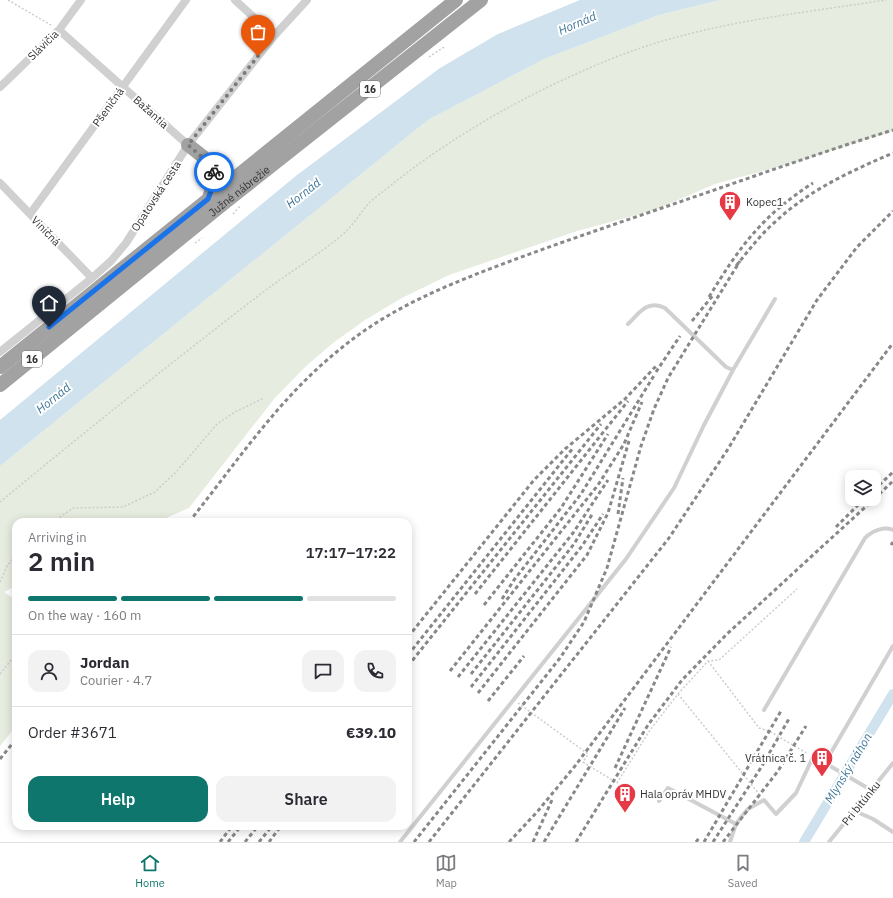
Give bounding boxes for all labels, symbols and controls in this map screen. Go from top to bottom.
water label: Hornád [556,8,598,38]
pin [241,15,275,56]
icon: bag [247,21,269,43]
street label: Slávičia [25,27,61,63]
road number: 16 [360,81,380,97]
street label: Pšeničná [89,85,127,129]
street label: Bažantia [130,92,172,132]
courier [194,152,234,192]
street label: Opatovská cesta [128,158,184,234]
icon: bike [203,161,225,183]
street label: Južné nábrežie [206,162,273,220]
water label: Hornád [283,175,323,211]
building icon: Kopec1 [717,189,743,222]
place label: Kopec1 [746,195,784,209]
street label: Viničná [28,213,64,249]
pin [32,286,66,327]
icon: home [38,292,60,314]
road number: 16 [22,351,42,367]
water label: Hornád [33,380,73,416]
map controls [845,470,881,506]
button: layers [845,470,881,506]
text: Arriving in [28,529,87,546]
text: 17:17–17:22 [306,543,396,562]
text: 2 min [28,544,95,578]
text: On the way · 160 m [28,607,141,624]
button: person [28,650,70,692]
button: chat [302,650,344,692]
button: phone [354,650,396,692]
text: Jordan [80,653,129,672]
text: Courier · 4.7 [80,672,152,689]
text: Order #3671 [28,723,117,742]
text: €39.10 [346,723,396,742]
water label: Mlynský náhon [821,730,875,806]
building icon: Vrátnica č. 1 [809,745,835,778]
place label: Vrátnica č. 1 [745,751,806,765]
button: Help [28,776,208,822]
button: Share [216,776,396,822]
street label: Pri bitúnku [839,778,883,828]
building icon: Hala opráv MHDV [612,781,638,814]
place label: Hala opráv MHDV [640,787,726,801]
tab: Home [135,852,165,890]
tab: Map [435,852,457,890]
tab: Saved [728,852,758,890]

